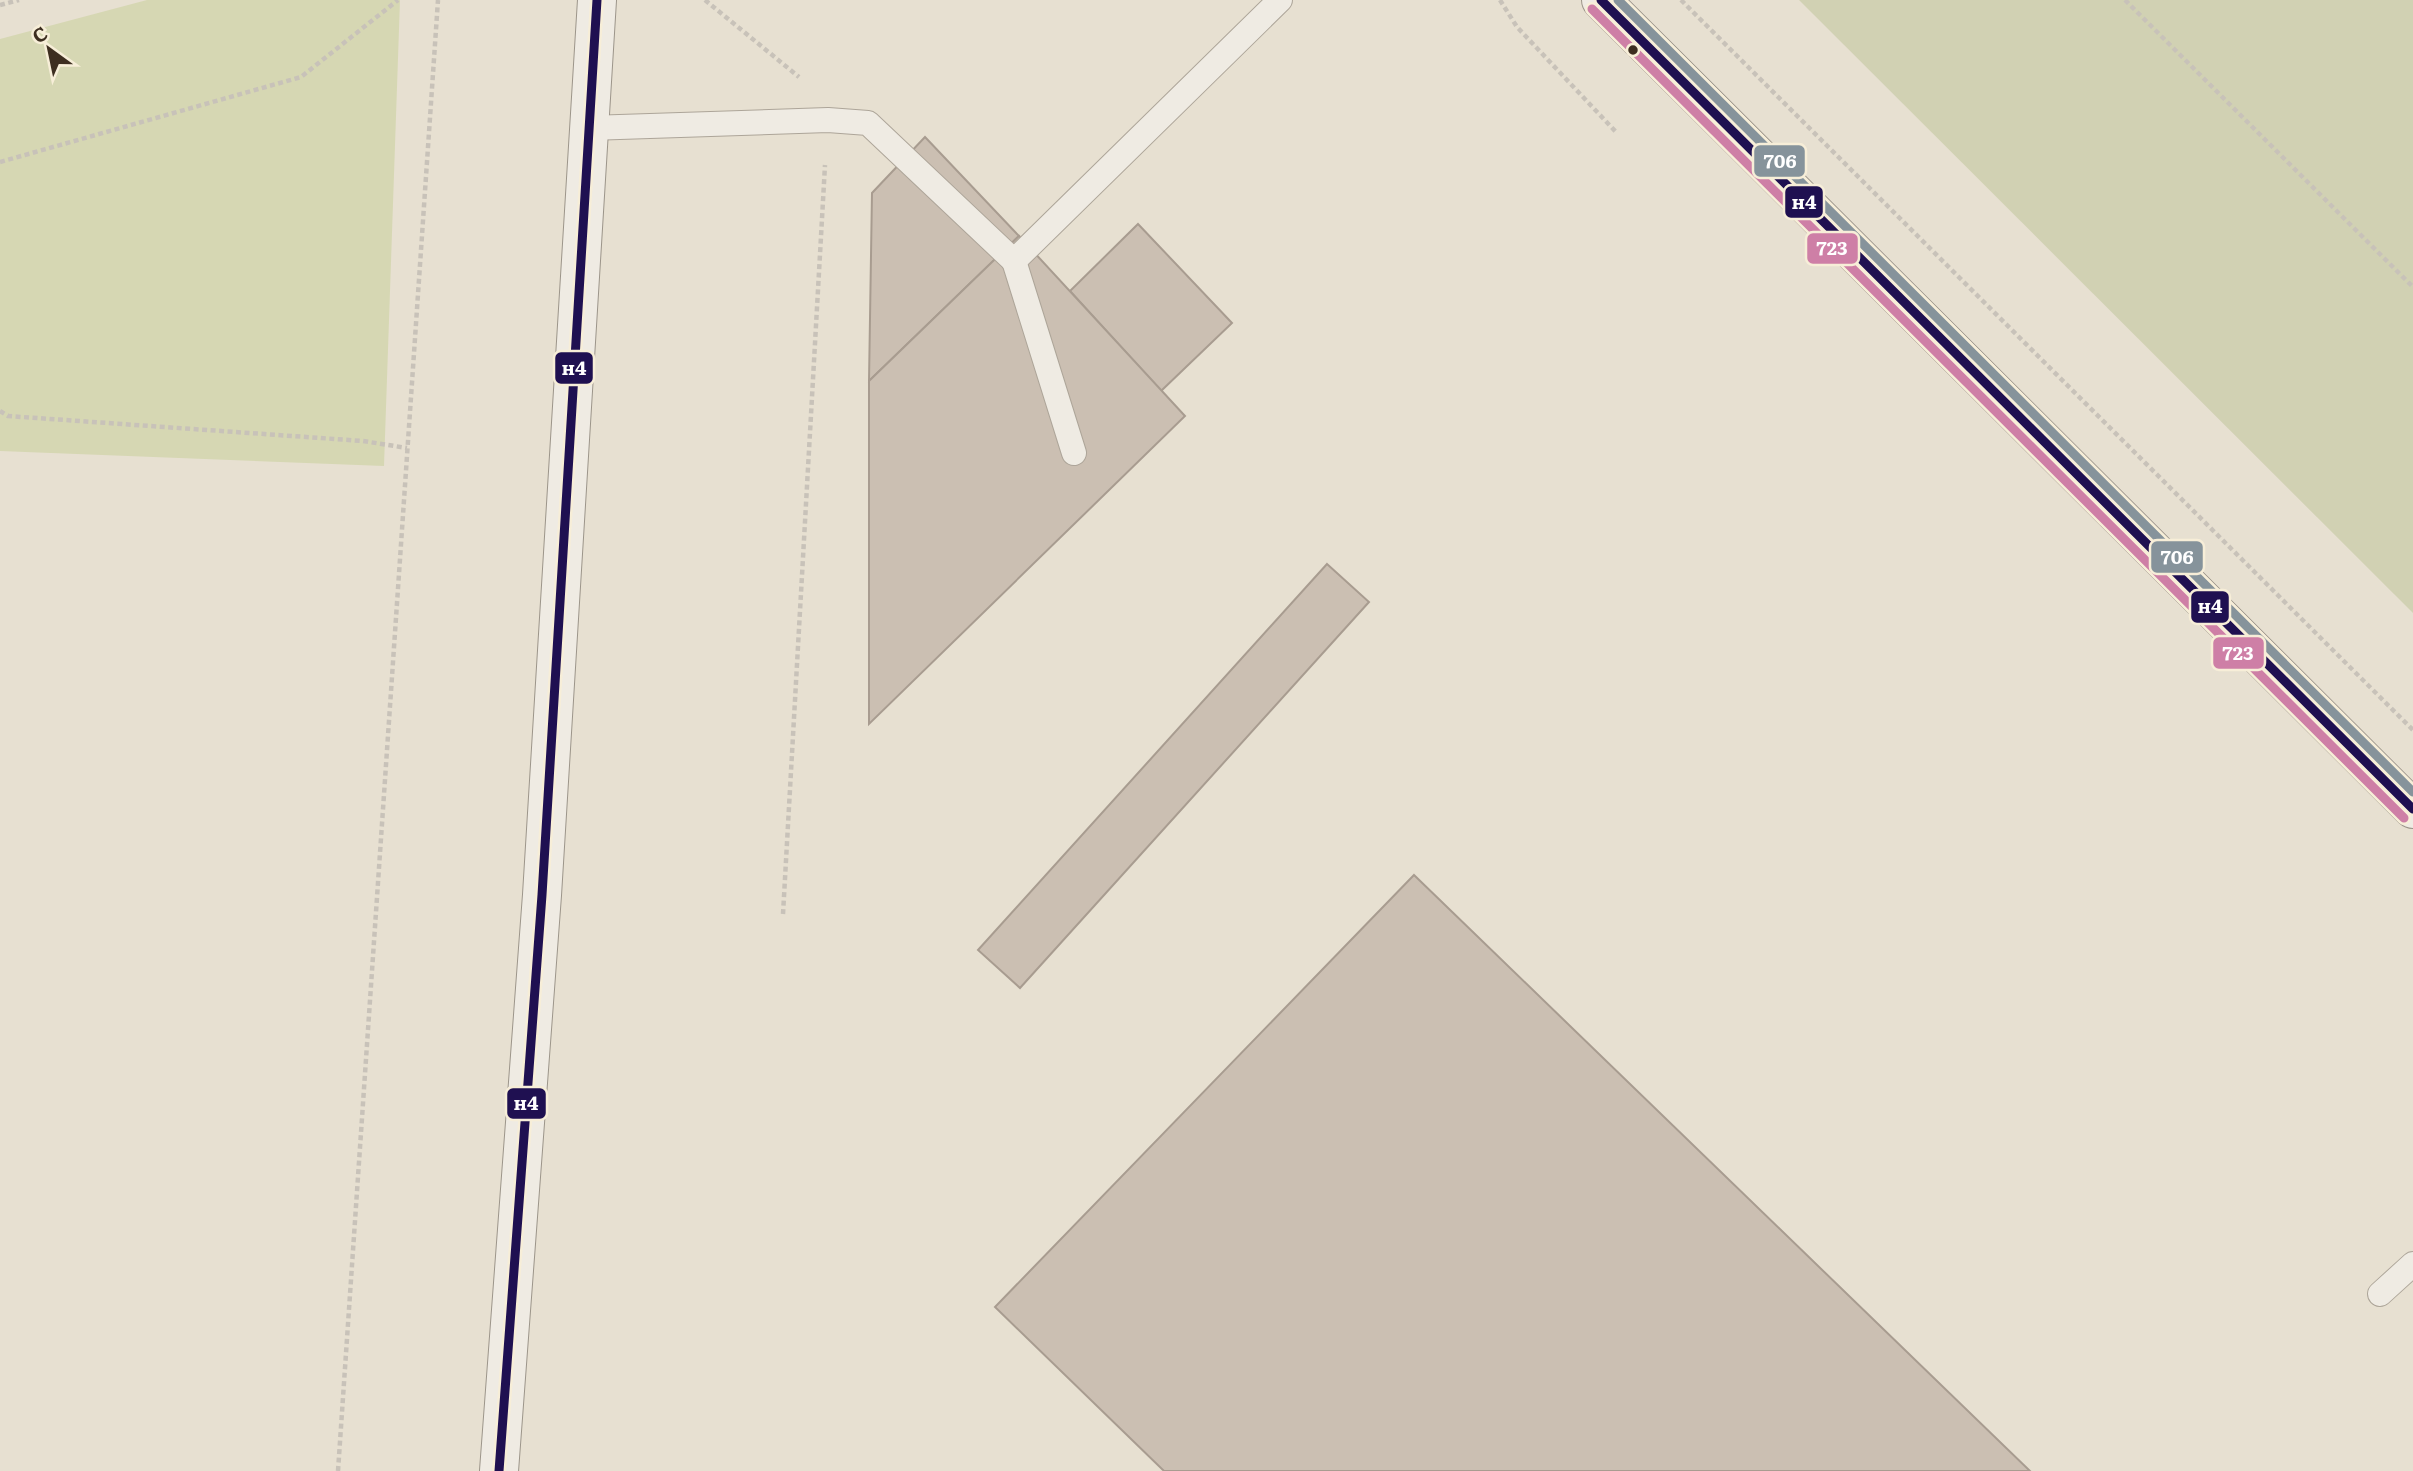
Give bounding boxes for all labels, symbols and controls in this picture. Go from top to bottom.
north arrow [14,14,84,84]
text: С [26,18,52,49]
unlabelled marker [1626,43,1640,57]
line badge: 706 [1753,144,1806,178]
text: 706 [1763,146,1797,174]
line badge: н4 [1784,185,1824,219]
text: н4 [1792,187,1817,215]
line badge: 723 [1806,232,1859,265]
text: 723 [1816,233,1848,261]
line badge: н4 [554,351,594,385]
text: н4 [562,353,587,381]
line badge: 706 [2150,540,2204,574]
text: 706 [2160,542,2194,570]
line badge: н4 [2190,590,2230,624]
text: н4 [2198,591,2223,619]
line badge: 723 [2212,636,2265,670]
text: 723 [2222,638,2254,666]
line badge: н4 [506,1087,547,1120]
text: н4 [514,1088,539,1116]

